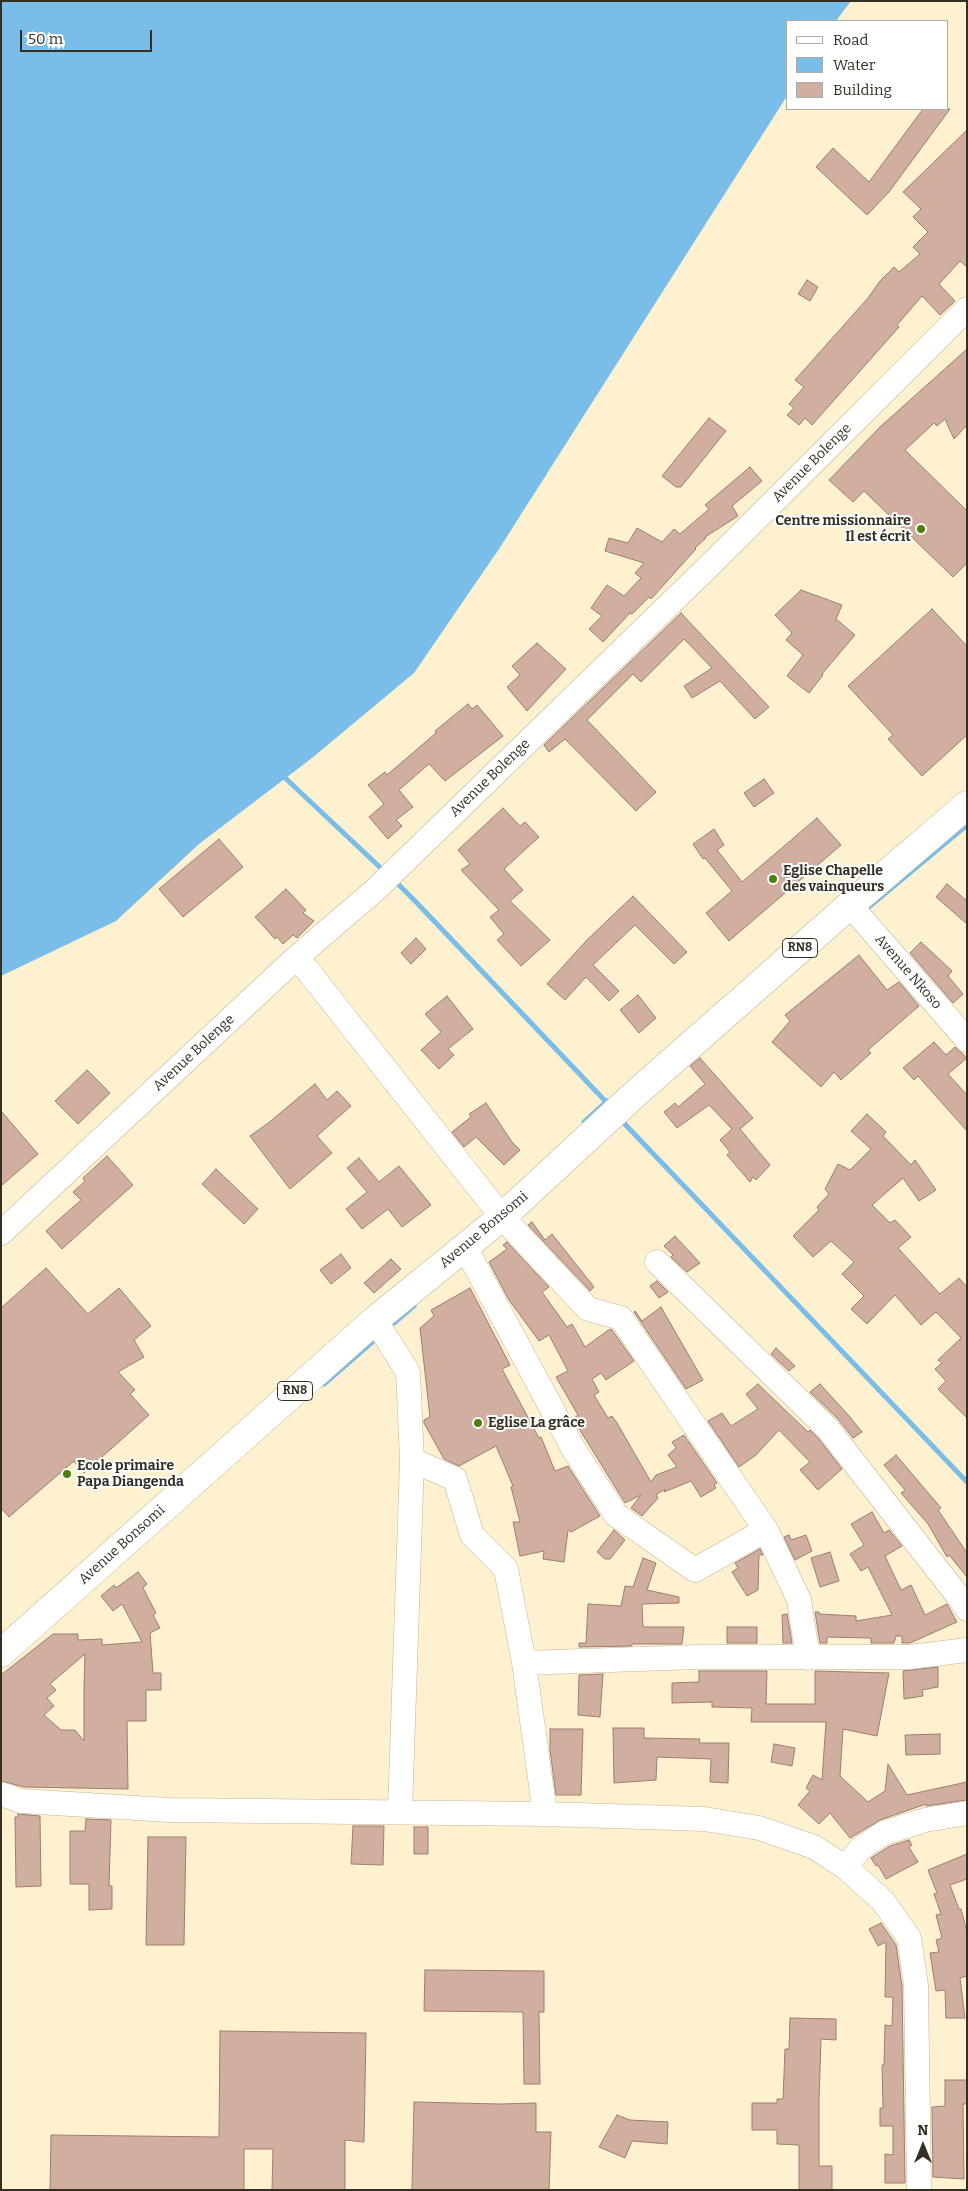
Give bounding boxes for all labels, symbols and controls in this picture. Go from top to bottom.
scale bar [22,20,155,52]
legend [786,20,948,110]
text: 50 m [28,30,63,48]
text: Road [833,31,868,49]
text: Water [833,56,875,74]
text: Building [833,81,892,99]
street label: Avenue Bolenge [769,420,855,506]
place label: Centre missionnaire Il est écrit [775,513,911,546]
marker: Centre missionnaire Il est écrit [915,523,927,535]
street label: Avenue Bolenge [446,736,534,820]
place label: Eglise Chapelle des vainqueurs [783,863,884,896]
marker: Eglise Chapelle des vainqueurs [767,873,779,885]
street label: Avenue Nkoso [871,931,945,1013]
road number: RN8 [782,938,818,958]
street label: Avenue Bolenge [150,1011,238,1095]
street label: Avenue Bonsomi [436,1188,532,1272]
road number: RN8 [278,1382,312,1400]
place label: Eglise La grâce [488,1415,585,1431]
marker: Eglise La grâce [472,1417,484,1429]
place label: Ecole primaire Papa Diangenda [77,1458,184,1490]
marker: Ecole primaire Papa Diangenda [61,1468,73,1480]
street label: Avenue Bonsomi [75,1502,169,1588]
north arrow [898,2121,948,2171]
text: N [918,2122,928,2139]

